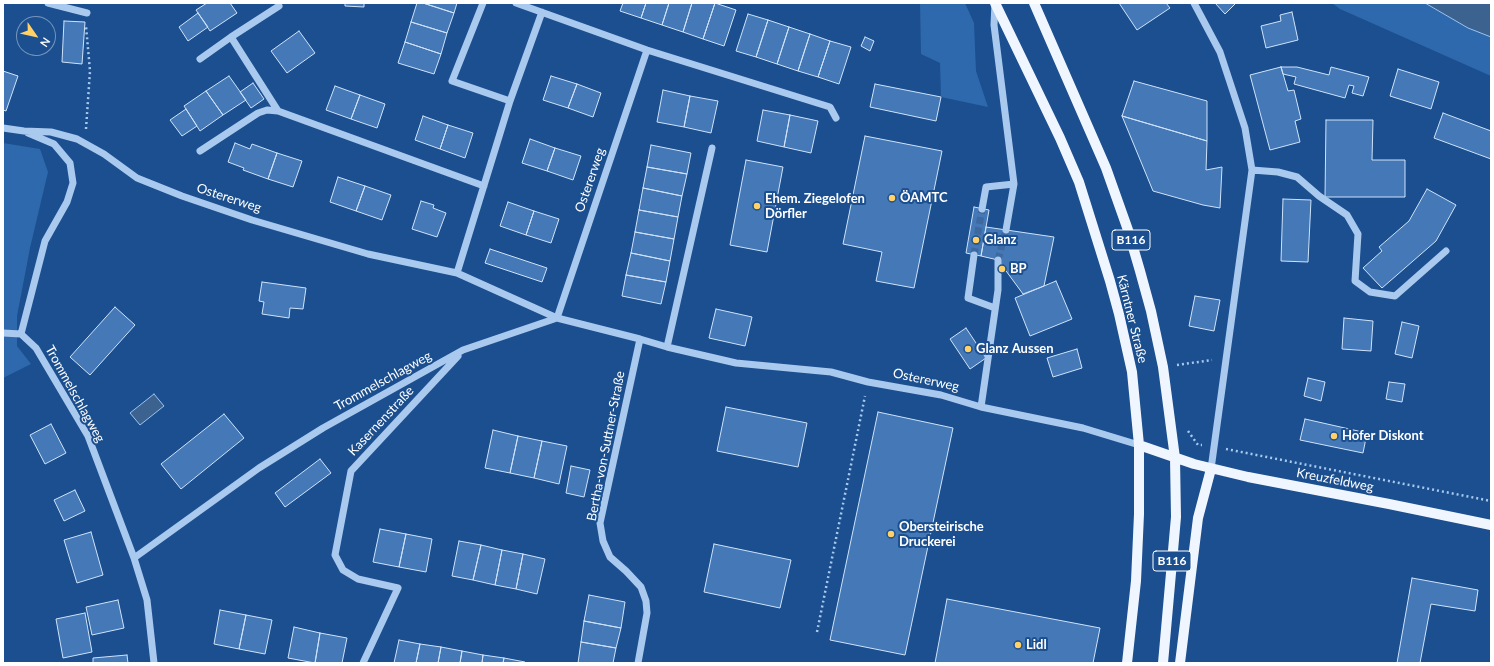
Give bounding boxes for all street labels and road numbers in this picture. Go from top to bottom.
street label: Ostererweg [572,146,608,214]
street label: Ostererweg [195,180,263,216]
road number: B116 [1112,230,1150,250]
street label: Kärntner Straße [1113,273,1151,365]
street label: Trommelschlagweg [42,343,108,445]
street label: Trommelschlagweg [332,348,434,414]
street label: Ostererweg [891,365,961,395]
street label: Bertha-von-Suttner-Straße [584,370,628,522]
street label: Kasernenstraße [345,383,417,459]
street label: Kreuzfeldweg [1295,465,1375,495]
road number: B116 [1153,551,1191,571]

